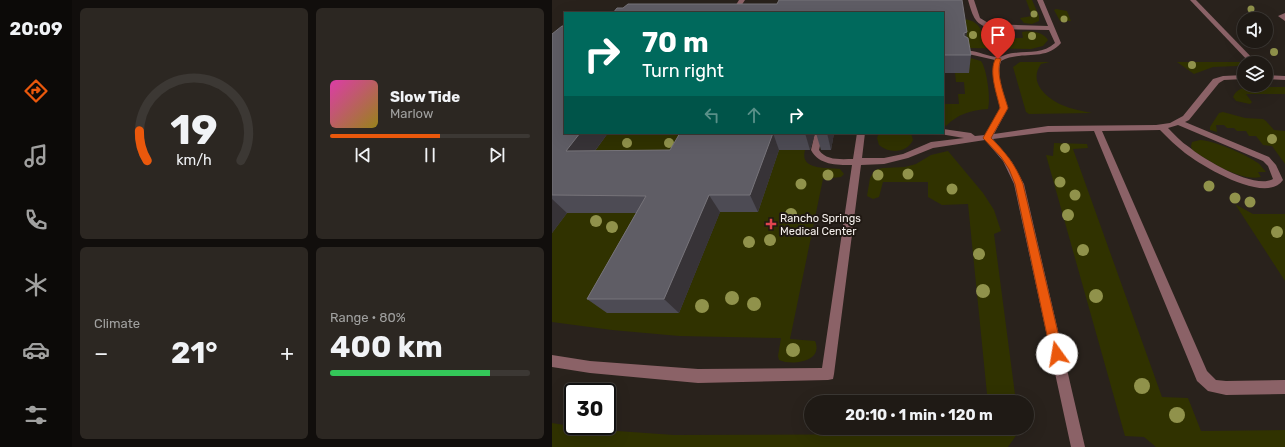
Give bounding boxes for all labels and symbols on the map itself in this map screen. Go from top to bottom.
pin [981,18,1015,59]
place label: Rancho Springs Medical Center [780,212,861,238]
marker: Rancho Springs Medical Center [765,218,777,230]
position arrow [1036,333,1078,375]
speed limit sign: 30 [564,383,616,435]

